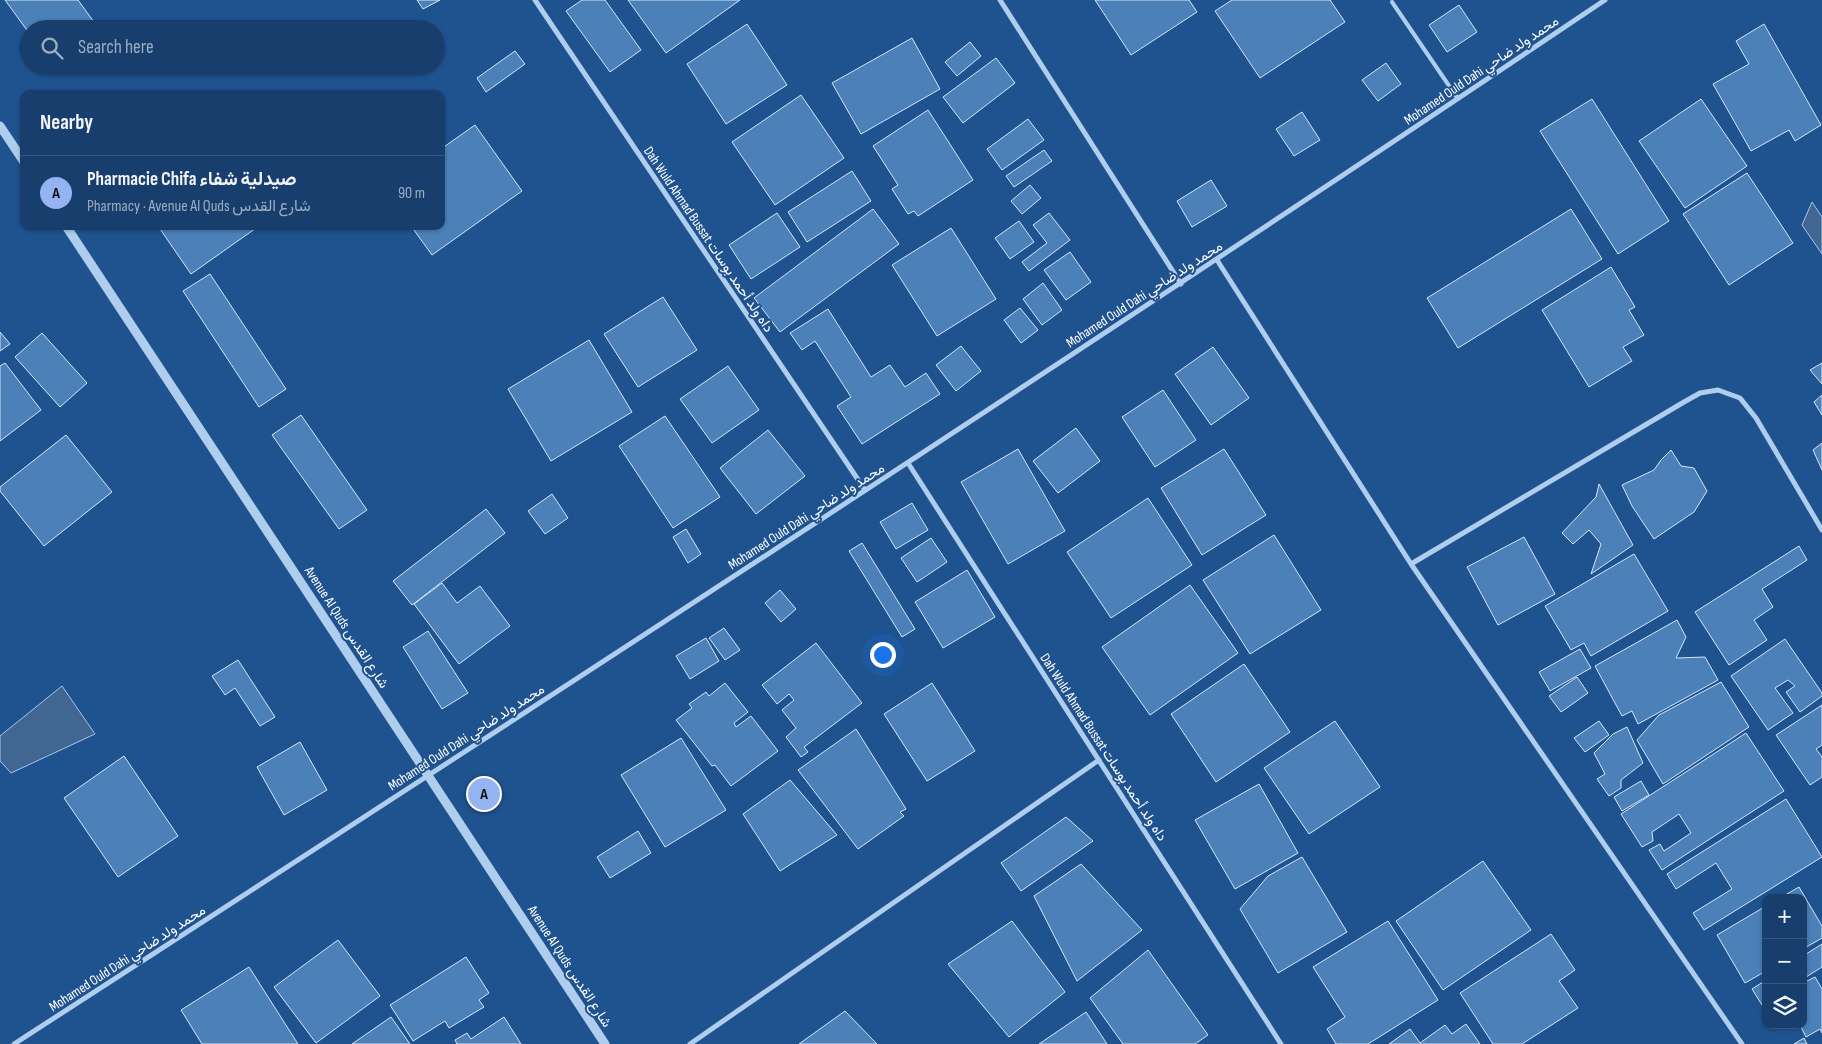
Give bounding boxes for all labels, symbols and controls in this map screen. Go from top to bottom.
street label: Mohamed Ould Dahi محمد ولد ضاحي [1401,12,1564,131]
search box [20,20,445,75]
icon: search [38,34,66,62]
text: Search here [78,36,154,59]
text: Nearby [40,110,93,135]
street label: Dah Wuld Ahmad Bussat داه ولد أحمد بوسات [640,143,777,336]
text: Pharmacie Chifa صيدلية شفاء [87,168,297,191]
text: A [52,184,60,203]
text: 90 m [398,184,425,203]
text: Pharmacy · Avenue Al Quds شارع القدس [87,197,311,216]
street label: Mohamed Ould Dahi محمد ولد ضاحي [1063,237,1227,354]
street label: Mohamed Ould Dahi محمد ولد ضاحي [725,459,889,576]
street label: Avenue Al Quds شارع القدس [299,562,392,693]
your location [870,642,896,668]
street label: Dah Wuld Ahmad Bussat داه ولد أحمد بوسات [1036,650,1171,845]
street label: Mohamed Ould Dahi محمد ولد ضاحي [385,680,549,797]
pin: A [468,775,500,813]
map controls [1762,894,1807,1029]
button: + [1762,894,1807,939]
street label: Mohamed Ould Dahi محمد ولد ضاحي [46,901,210,1018]
street label: Avenue Al Quds شارع القدس [522,901,615,1032]
button: − [1762,939,1807,984]
button: layers [1762,984,1807,1029]

